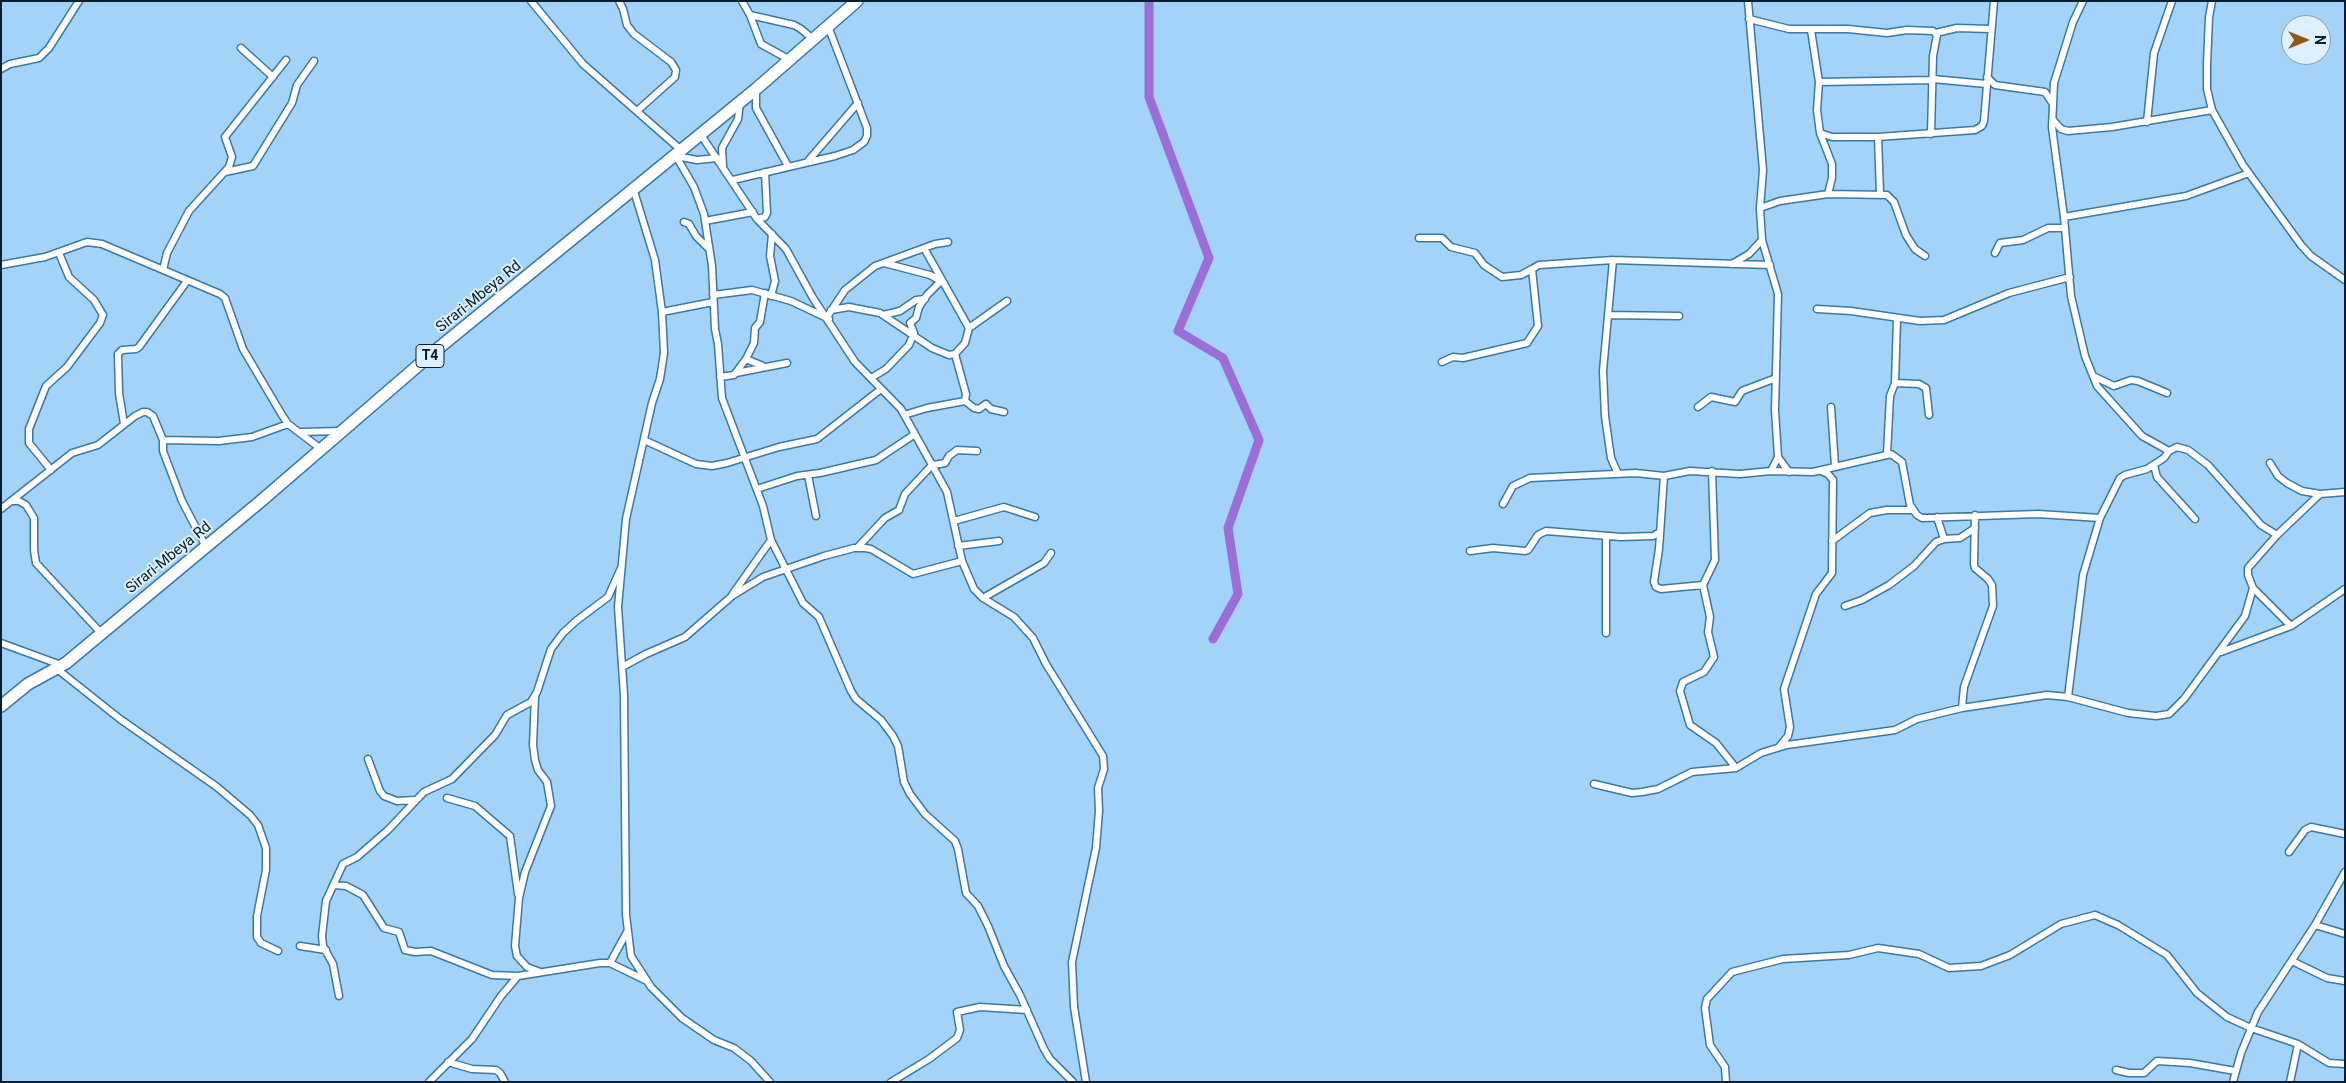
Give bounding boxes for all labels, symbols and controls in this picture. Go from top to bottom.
north arrow [2281,15,2331,65]
text: N [2312,35,2328,45]
street label: Sirari-Mbeya Rd [433,257,525,337]
road number: T4 [416,344,444,368]
street label: Sirari-Mbeya Rd [123,518,215,598]

